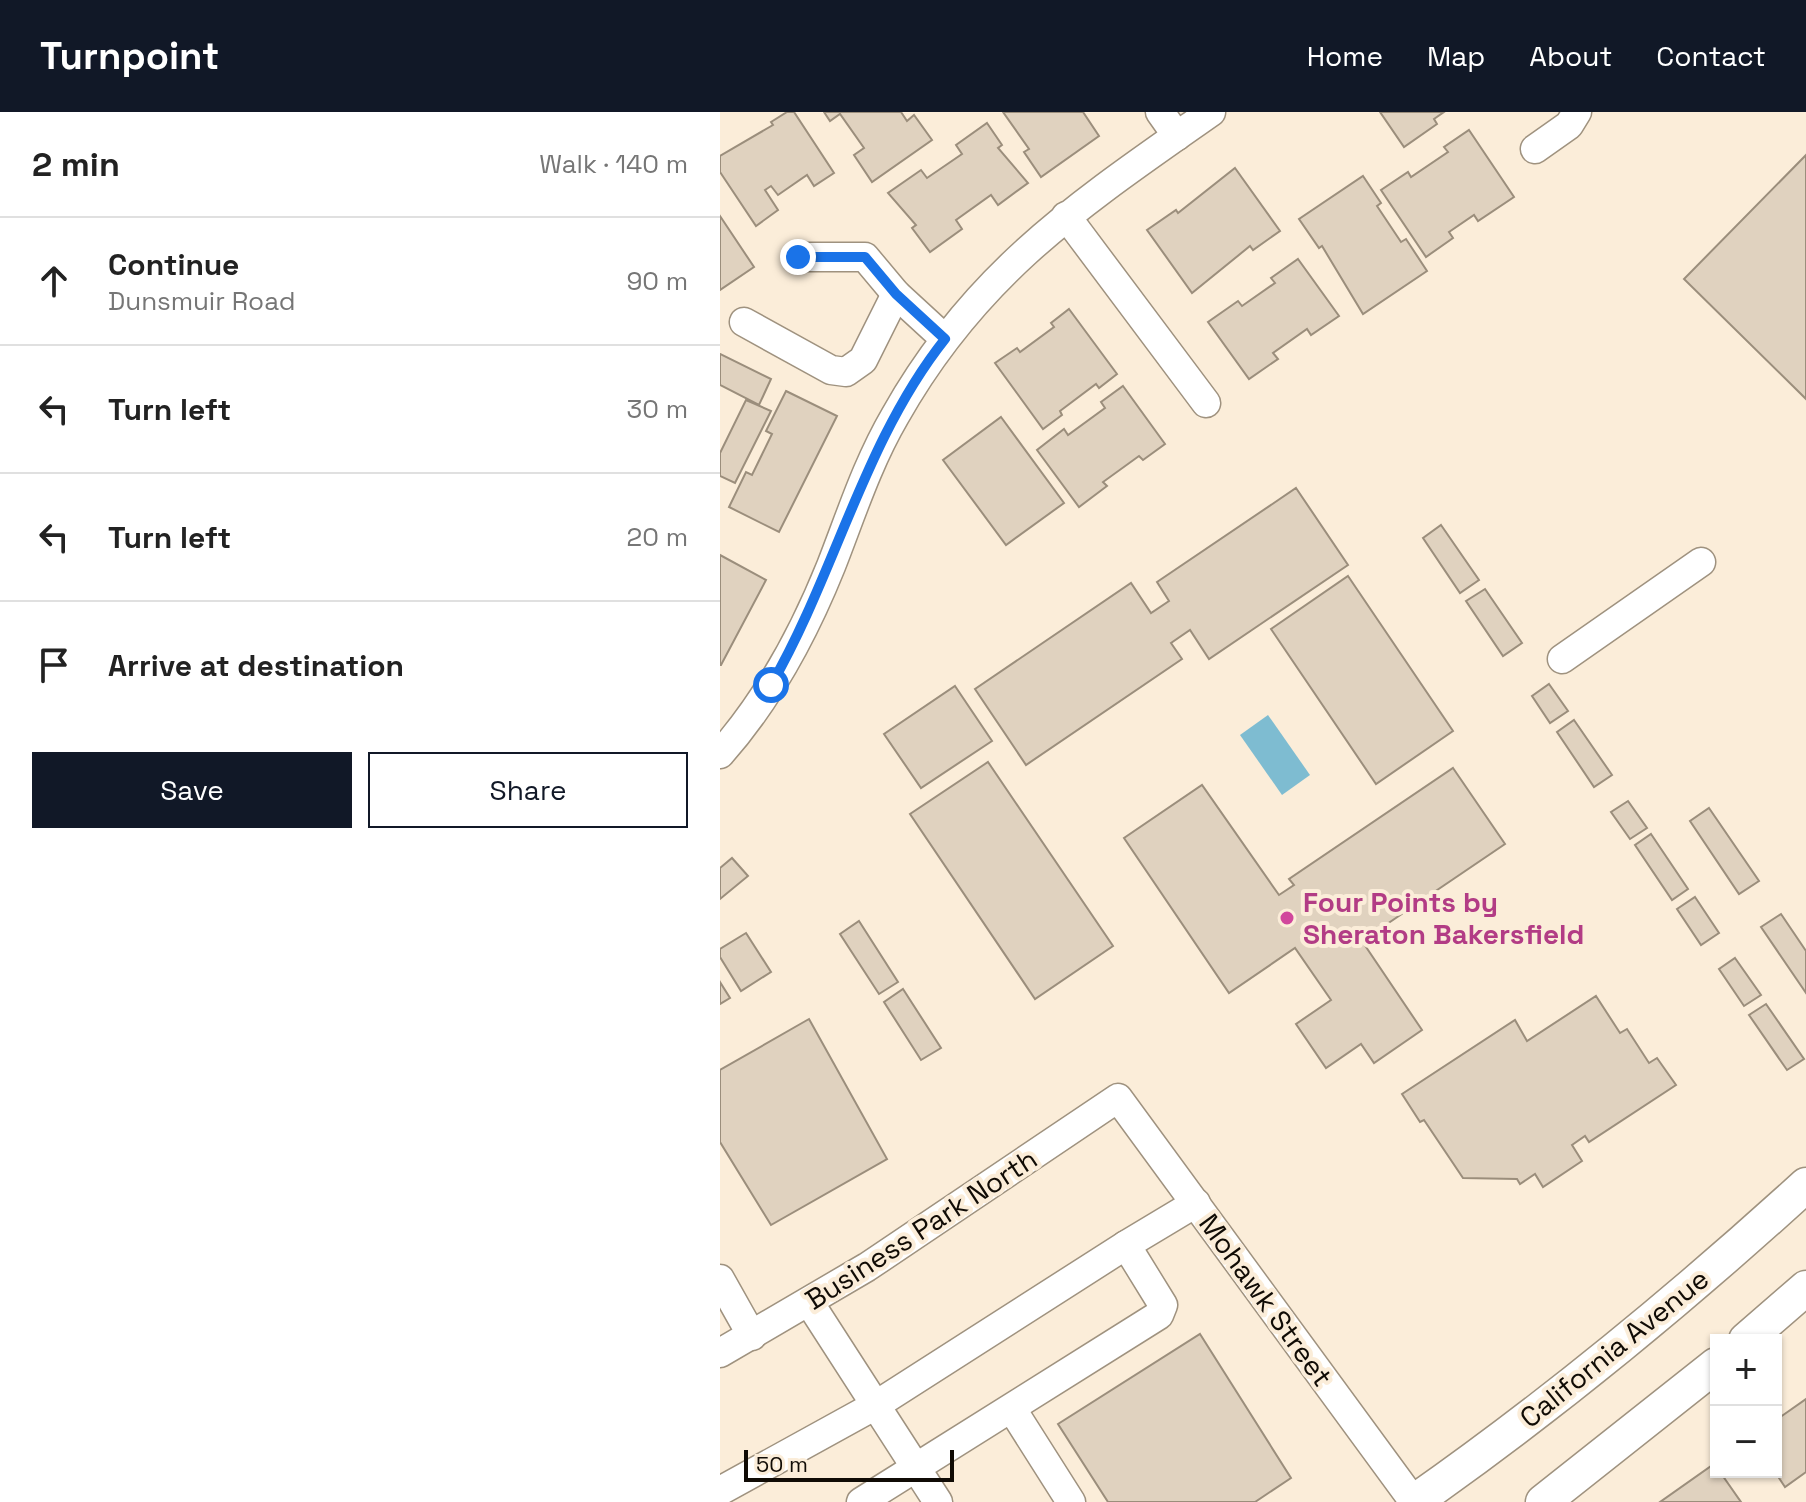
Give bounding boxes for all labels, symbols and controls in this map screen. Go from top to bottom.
text: Turnpoint [40,32,219,80]
text: Home [1307,38,1383,74]
text: Map [1427,38,1485,74]
text: About [1529,38,1612,74]
text: Contact [1656,38,1766,74]
text: 2 min [32,143,120,186]
text: Walk · 140 m [539,147,688,181]
route end [780,239,816,275]
text: Continue [108,245,239,284]
icon: ahead [32,259,76,303]
text: 90 m [626,264,688,298]
text: Dunsmuir Road [108,284,296,318]
icon: left [32,387,76,431]
text: Turn left [108,390,231,429]
text: 30 m [627,392,688,426]
icon: left [32,515,76,559]
text: Turn left [108,518,231,557]
text: 20 m [627,520,688,554]
icon: arrive [32,643,76,687]
text: Arrive at destination [108,646,404,685]
route start [753,667,789,703]
button: Save [32,752,352,828]
button: Share [368,752,688,828]
place label: Four Points by Sheraton Bakersfield [1303,884,1584,952]
marker: Four Points by Sheraton Bakersfield [1278,909,1296,927]
street label: Business Park North [798,1140,1044,1318]
street label: Mohawk Street [1191,1207,1341,1393]
street label: California Avenue [1512,1261,1716,1435]
map controls [1710,1334,1782,1478]
button: + [1710,1334,1782,1406]
button: − [1710,1406,1782,1478]
scale bar [744,1446,954,1482]
text: 50 m [756,1450,808,1478]

